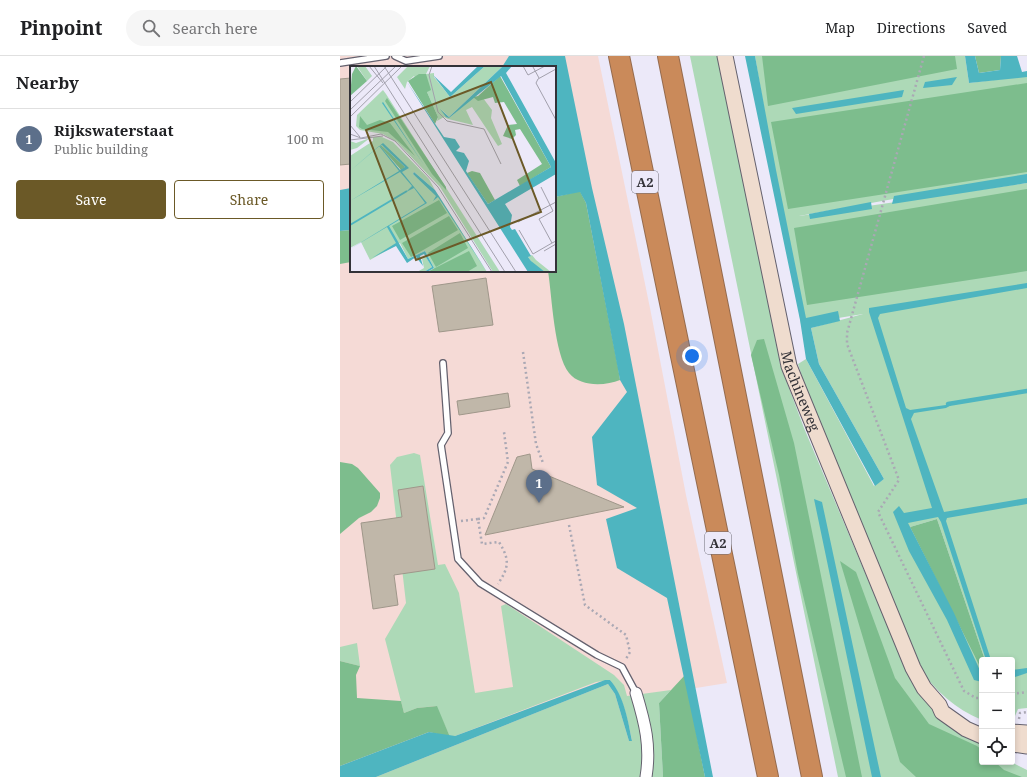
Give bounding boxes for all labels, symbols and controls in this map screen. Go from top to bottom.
search box [126,10,406,46]
text: Pinpoint [20,15,102,41]
icon: search [140,17,162,39]
text: Search here [172,18,258,38]
text: Map [825,18,855,37]
text: Directions [877,18,945,37]
text: Saved [967,18,1007,37]
inset map [350,66,556,272]
text: Nearby [16,71,79,94]
text: Rijkswaterstaat [54,120,174,140]
text: 1 [25,130,33,148]
text: 100 m [287,130,324,148]
text: Public building [54,140,148,158]
road number: A2 [632,171,658,193]
button: Save [16,180,166,219]
button: Share [174,180,324,219]
your location [682,346,702,366]
street label: Machineweg [777,349,825,435]
pin: 1 [526,470,552,503]
road number: A2 [705,532,731,554]
map controls [979,657,1015,765]
button: + [979,657,1015,693]
button: − [979,693,1015,729]
button: locate [979,729,1015,765]

